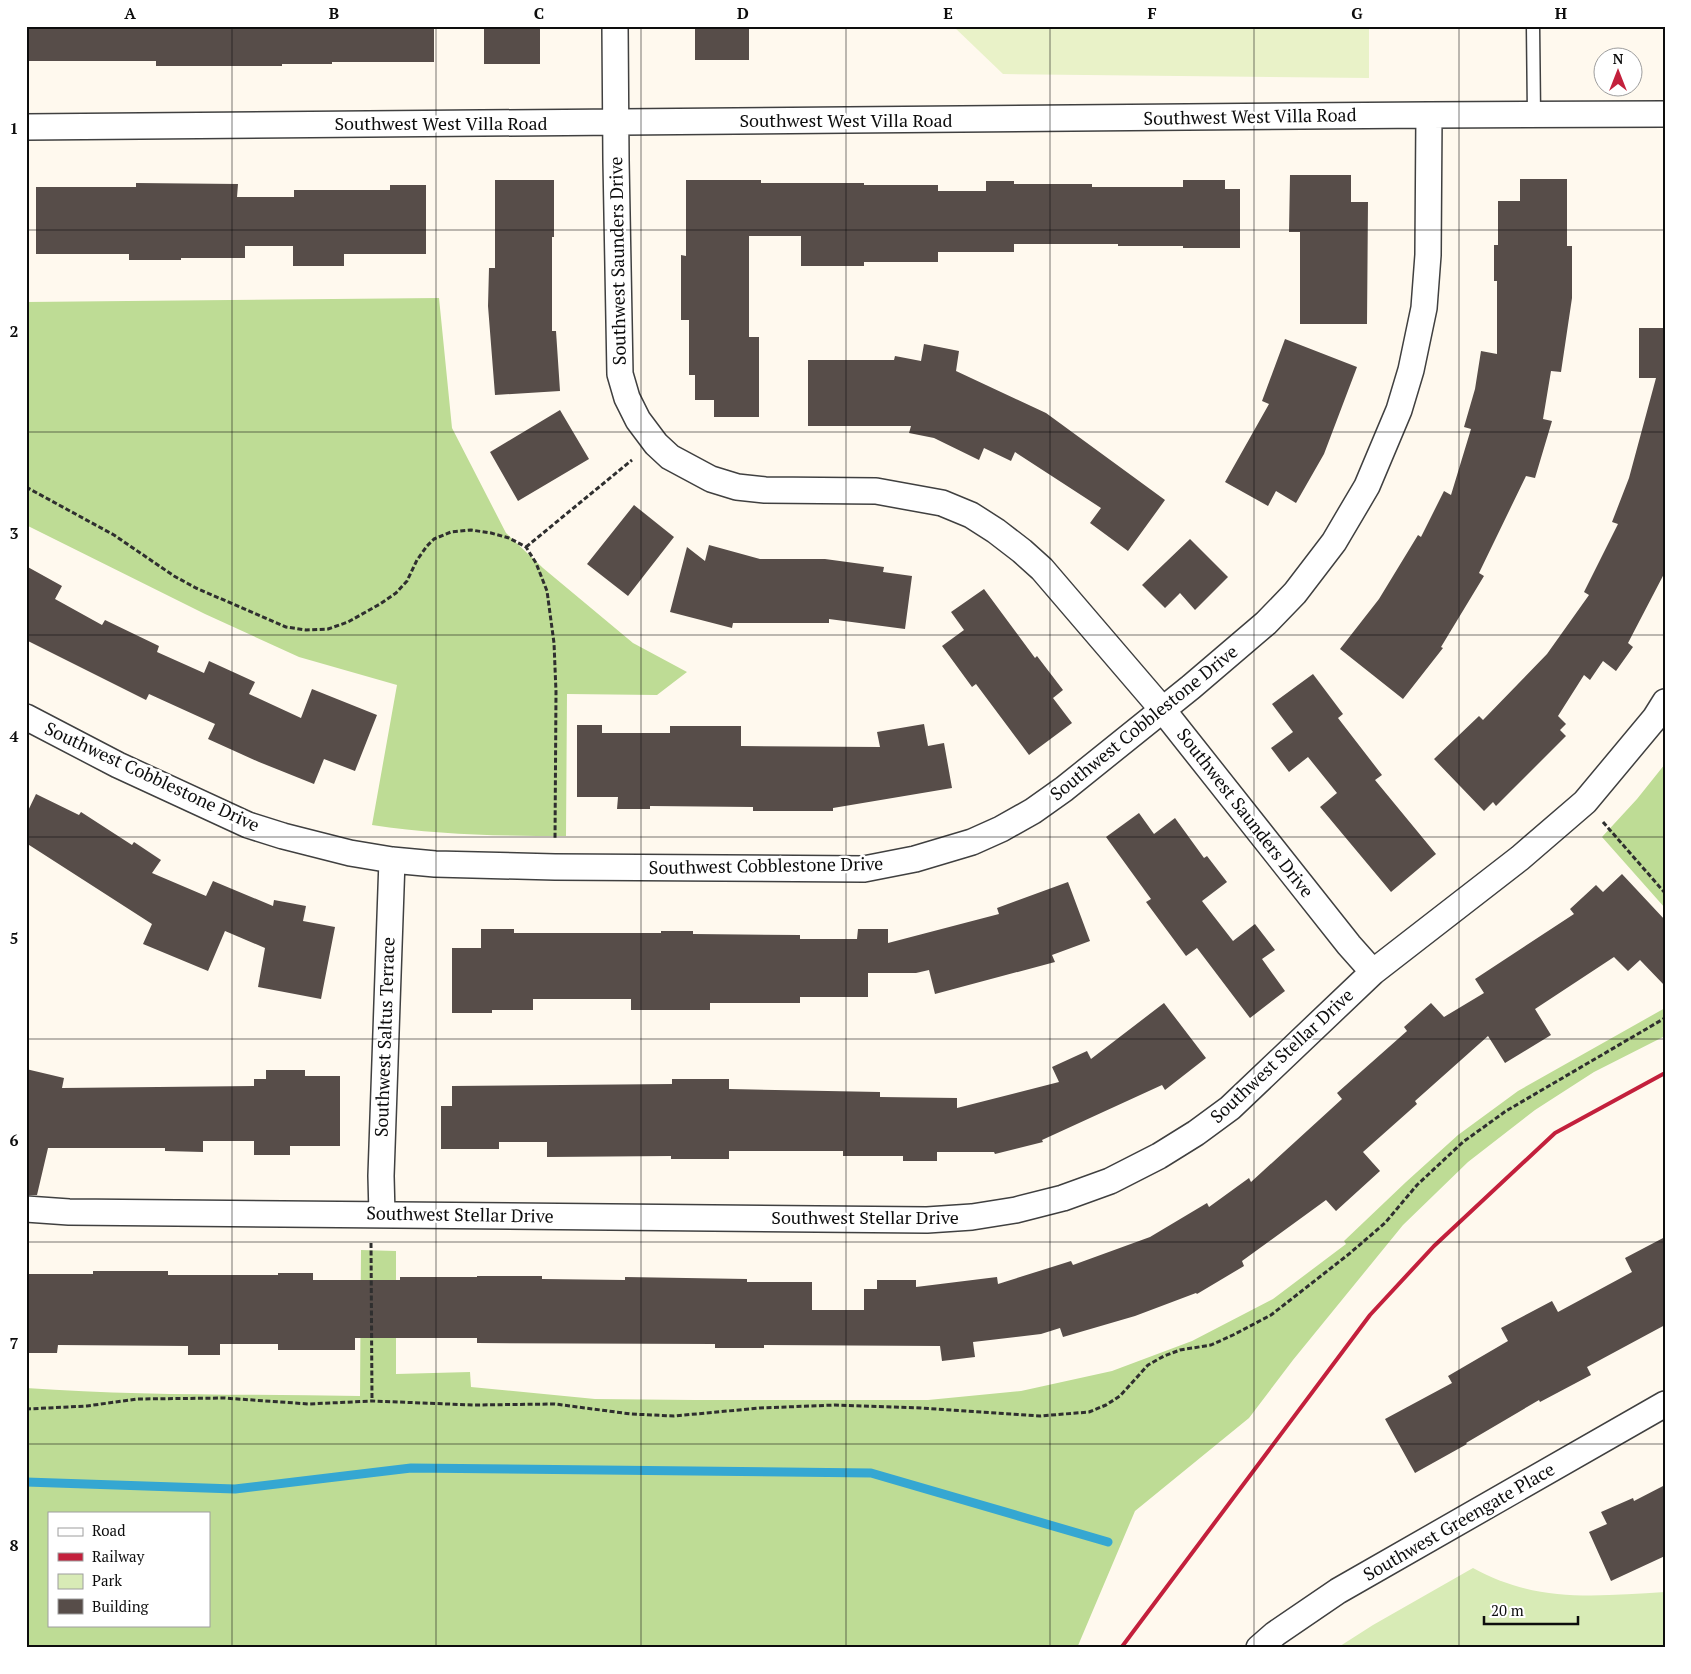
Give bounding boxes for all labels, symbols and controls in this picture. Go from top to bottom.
text: A [124,2,136,24]
text: B [329,2,339,24]
text: C [534,2,544,24]
text: D [737,2,749,24]
text: E [943,2,953,24]
text: F [1147,2,1157,24]
text: G [1351,2,1363,24]
text: H [1555,2,1567,24]
north arrow [1594,48,1644,98]
text: N [1613,49,1624,68]
street label: Southwest West Villa Road [1143,102,1357,130]
street label: Southwest West Villa Road [739,108,953,132]
street label: Southwest West Villa Road [334,111,548,135]
text: 1 [9,117,19,139]
street label: Southwest Saunders Drive [603,156,631,366]
text: 2 [9,320,19,342]
text: 3 [9,522,19,544]
street label: Southwest Cobblestone Drive [1045,639,1242,805]
street label: Southwest Cobblestone Drive [41,716,264,837]
street label: Southwest Saunders Drive [1172,723,1320,902]
text: 4 [9,725,19,747]
street label: Southwest Cobblestone Drive [648,851,884,879]
text: 5 [9,927,19,949]
street label: Southwest Saltus Terrace [369,936,399,1138]
street label: Southwest Stellar Drive [1205,983,1358,1128]
text: 6 [9,1129,19,1151]
street label: Southwest Stellar Drive [366,1200,554,1228]
street label: Southwest Stellar Drive [771,1205,959,1229]
text: 7 [9,1332,19,1354]
street label: Southwest Greengate Place [1358,1456,1559,1586]
legend [48,1512,210,1626]
text: Road [92,1520,125,1540]
text: 8 [9,1534,19,1556]
text: Railway [92,1546,145,1566]
text: Park [92,1570,122,1590]
scale bar [1484,1594,1577,1626]
text: Building [92,1596,150,1616]
text: 20 m [1491,1600,1524,1620]

